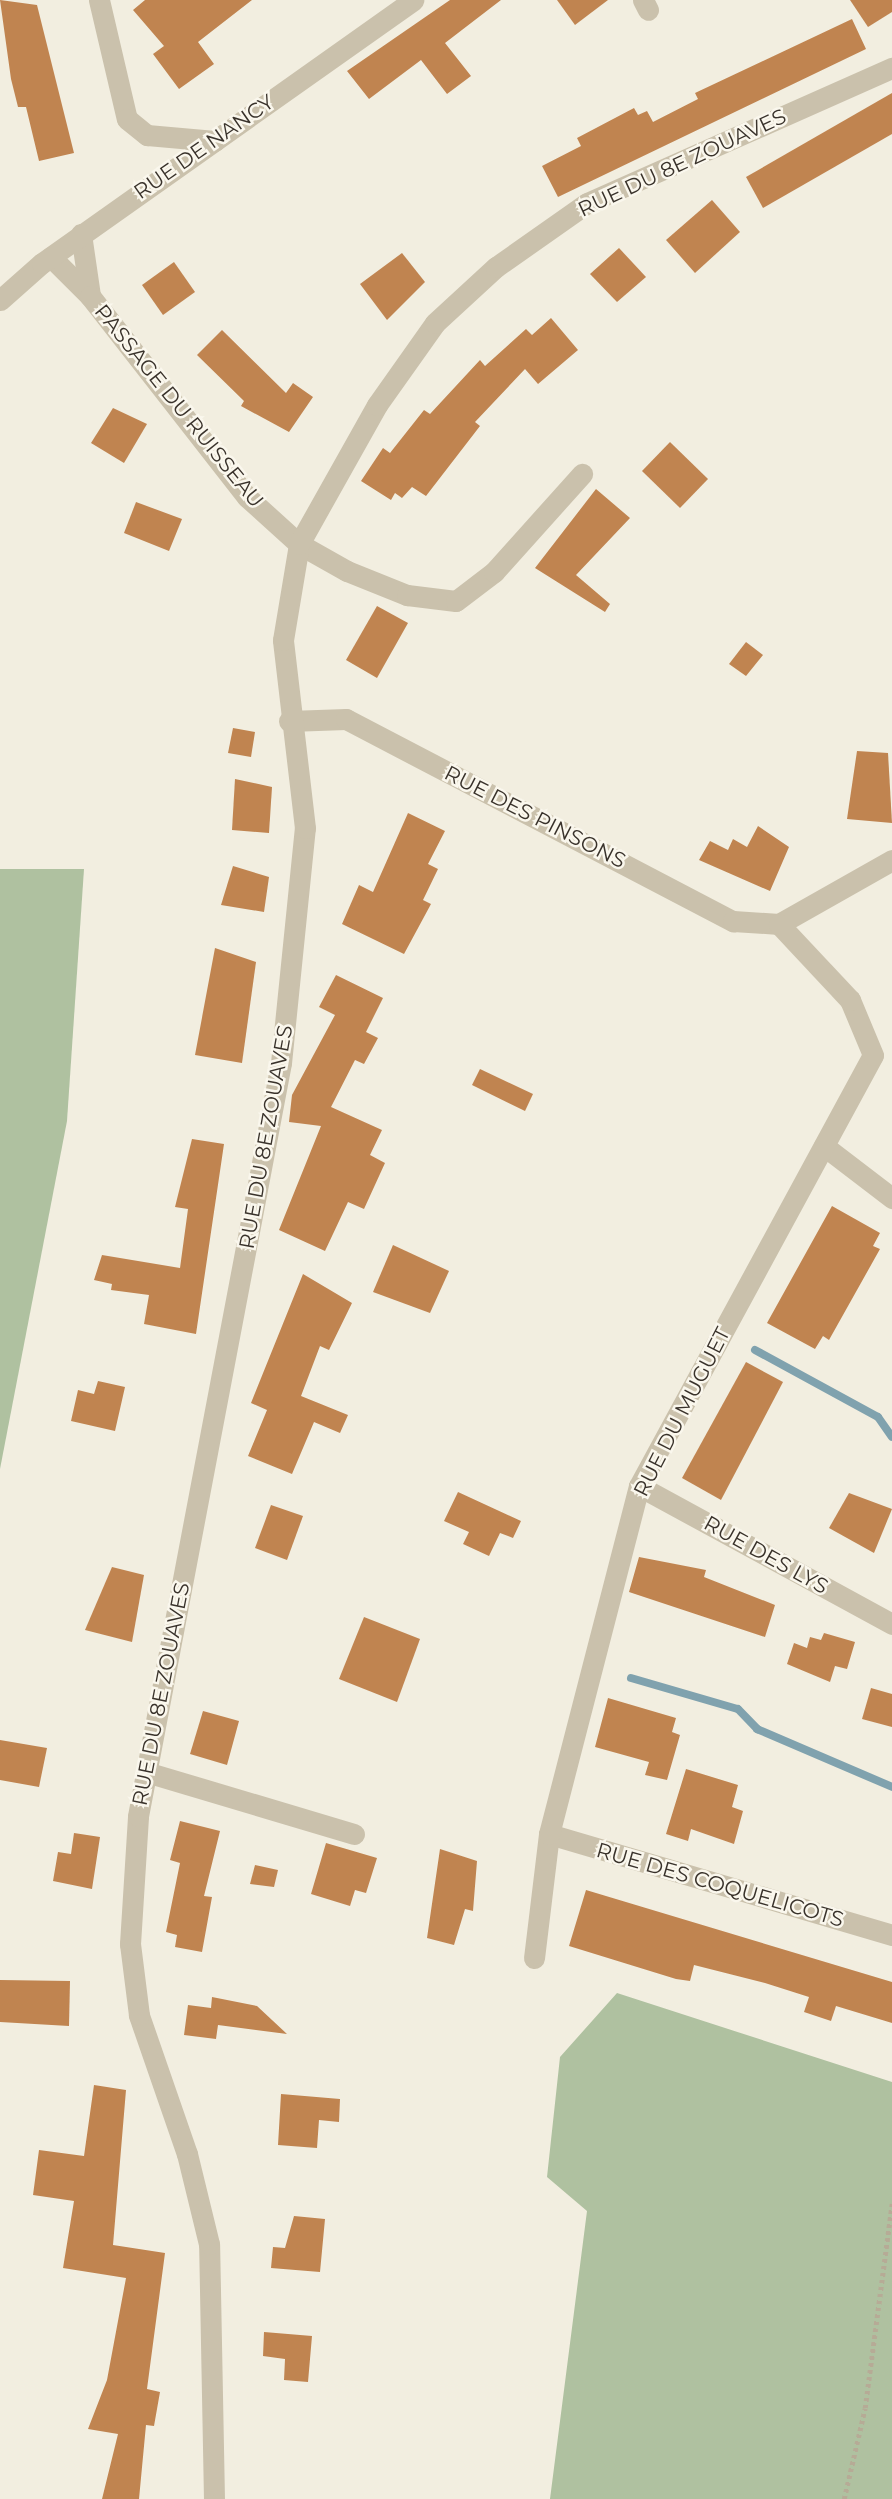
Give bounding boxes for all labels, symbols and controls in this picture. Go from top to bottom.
street label: RUE DE NANCY [129,89,279,205]
street label: RUE DU 8E ZOUAVES [574,104,790,222]
street label: PASSAGE DU RUISSEAU [89,299,269,513]
street label: RUE DES PINSONS [440,760,630,874]
street label: RUE DU 8E ZOUAVES [234,1023,298,1251]
street label: RUE DU MUGUET [628,1323,736,1501]
street label: RUE DES LYS [700,1511,832,1599]
street label: RUE DU 8E ZOUAVES [127,1580,195,1808]
street label: RUE DES COQUELICOTS [593,1838,847,1932]

